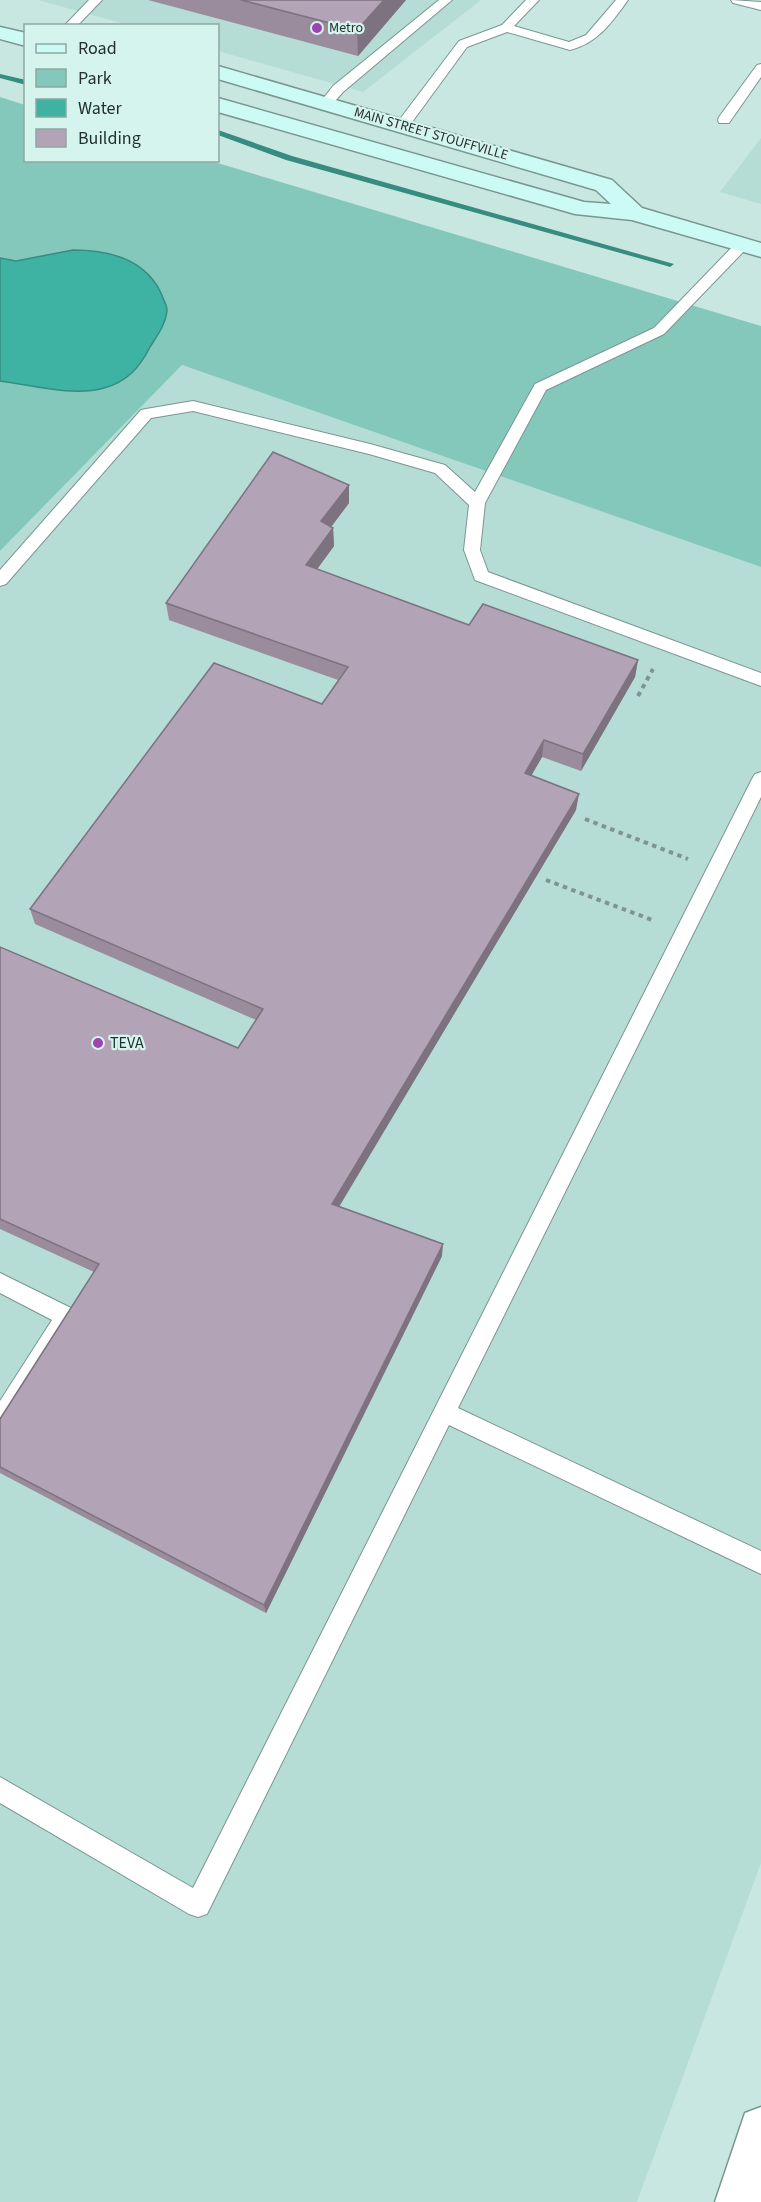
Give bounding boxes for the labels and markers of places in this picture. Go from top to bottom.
place label: Metro [329,18,363,38]
marker: Metro [310,21,324,35]
place label: TEVA [110,1032,144,1054]
marker: TEVA [91,1036,105,1050]

